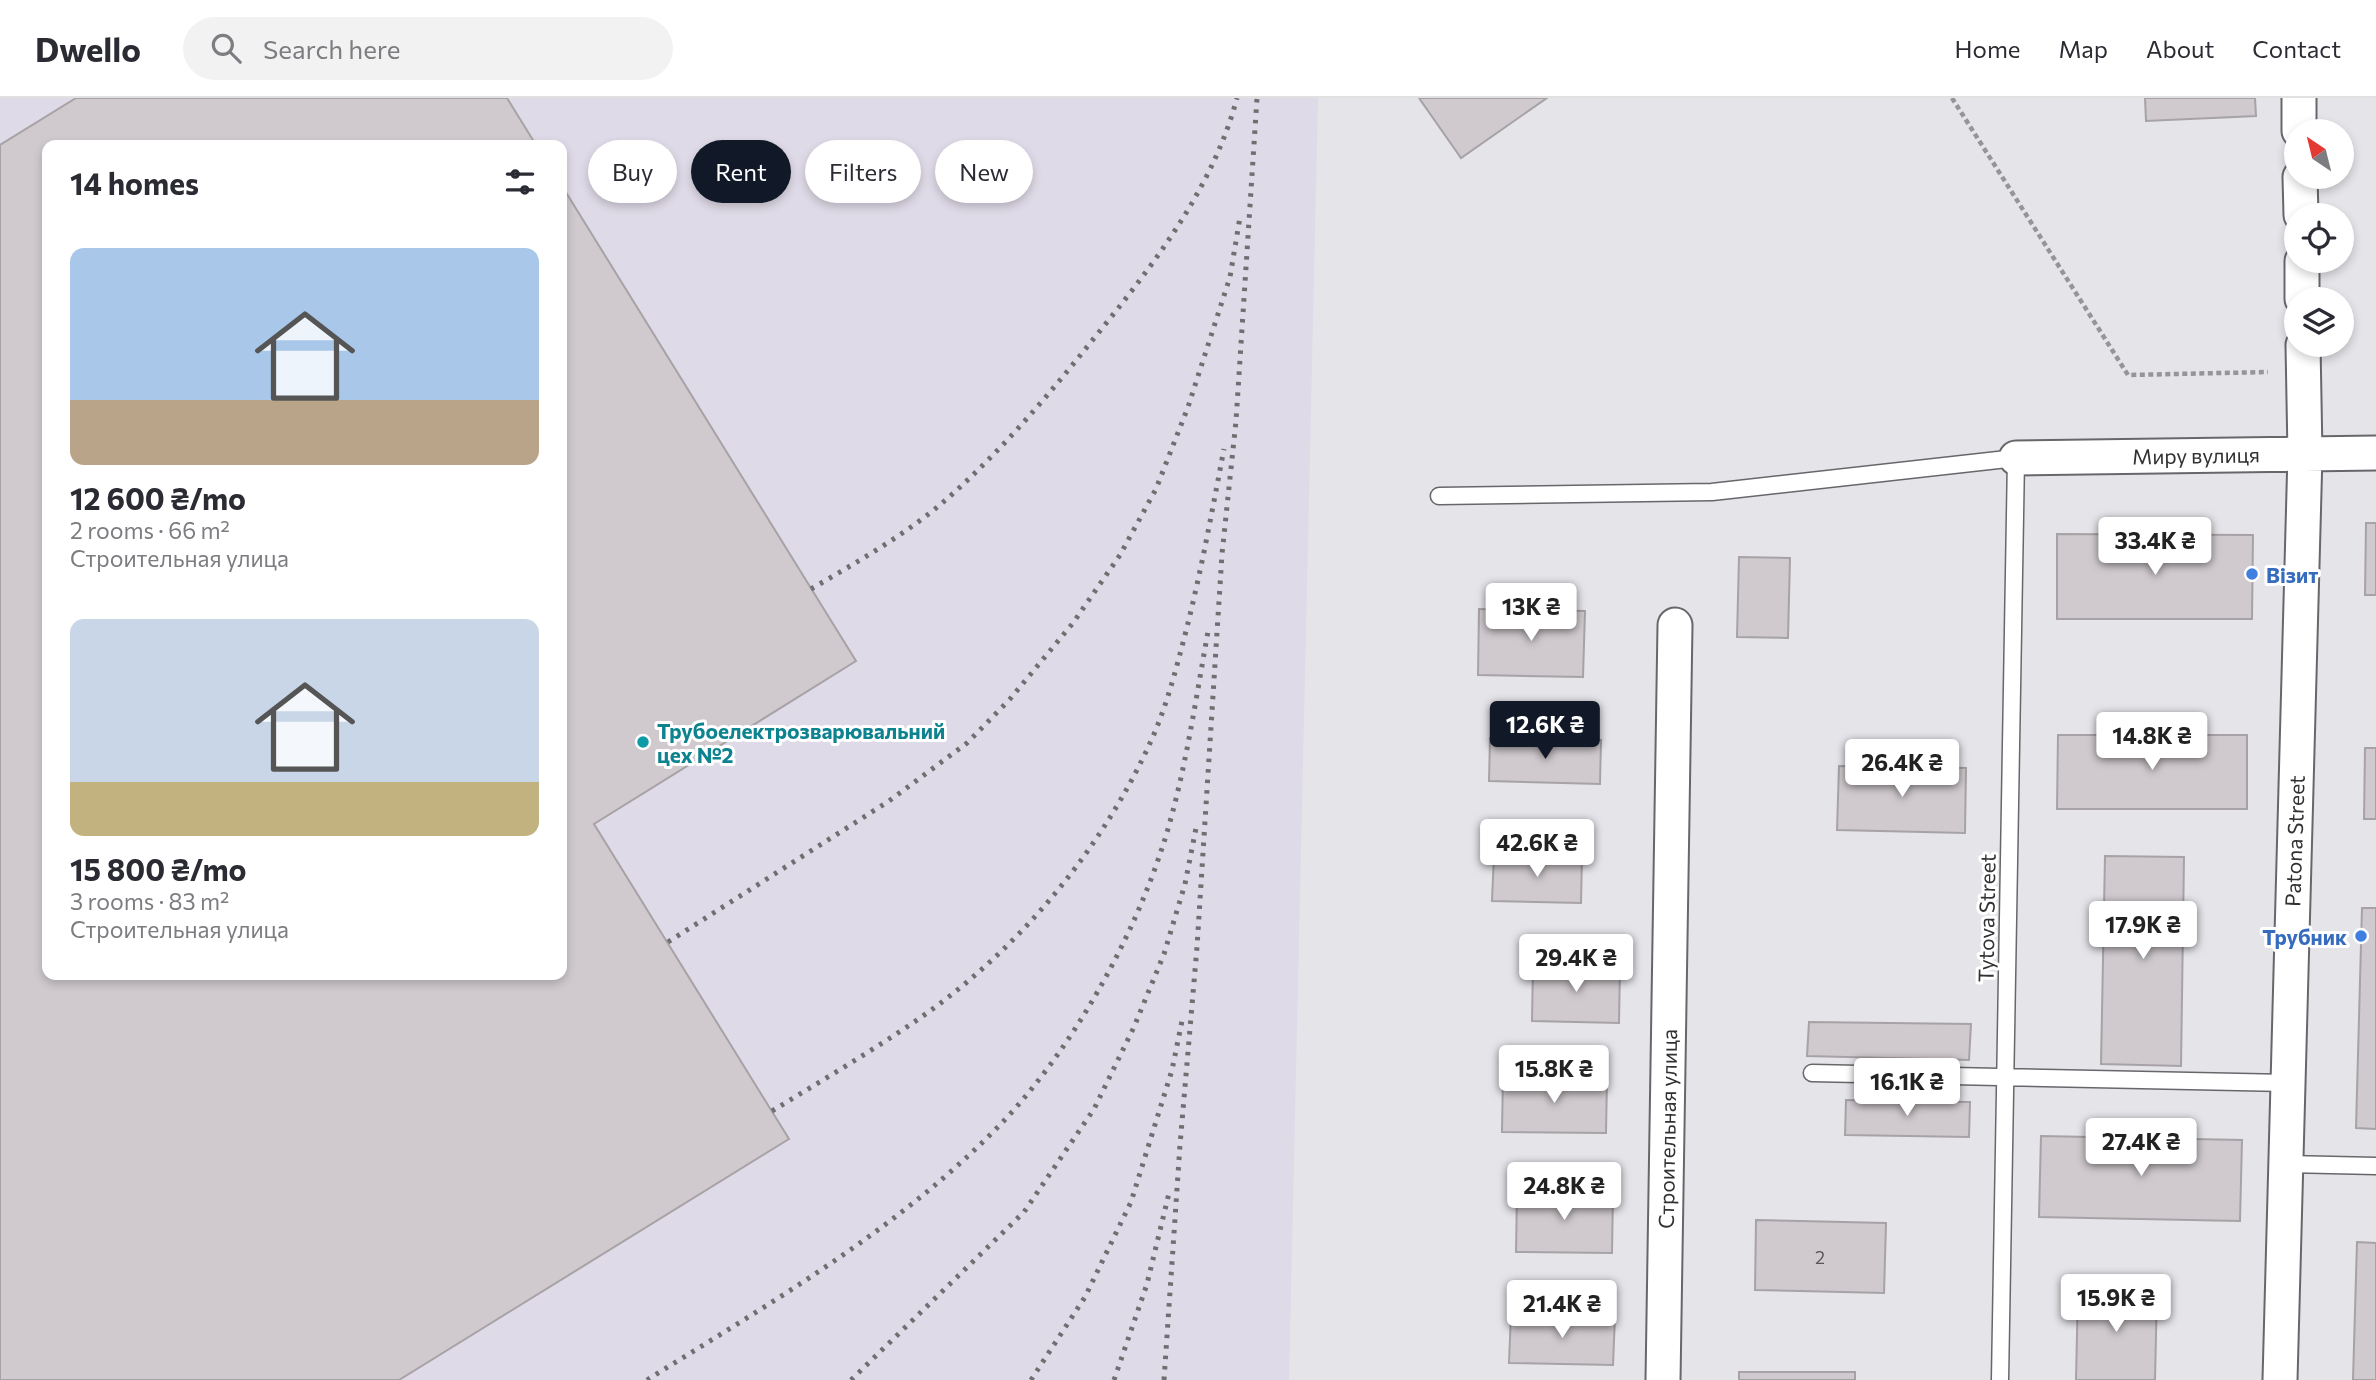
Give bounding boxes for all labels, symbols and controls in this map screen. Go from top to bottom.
search box [183,17,673,80]
text: Dwello [35,28,141,69]
icon: search [207,29,245,67]
text: Search here [263,33,401,64]
text: Home [1955,34,2021,63]
text: Map [2059,34,2108,63]
text: About [2146,34,2214,63]
text: Contact [2252,34,2341,63]
north arrow [2284,119,2354,189]
map controls [2284,119,2354,357]
chip: Buy [588,140,677,203]
chip: Rent [691,140,791,203]
chip: Filters [805,140,921,203]
chip: New [935,140,1033,203]
icon: filters [501,163,539,201]
text: 14 homes [70,164,199,201]
button: locate [2284,203,2354,273]
button: layers [2284,287,2354,357]
icon: home [242,293,368,419]
street label: Миру вулиця [2132,441,2260,469]
text: 12 600 ₴/mo [70,479,246,516]
text: 2 rooms · 66 m² [70,516,230,544]
pin: 33.4K ₴ [2090,518,2220,577]
text: 33.4K ₴ [2114,526,2196,554]
text: Строительная улица [70,544,289,572]
place label: Візит [2266,562,2318,587]
marker: Візит [2244,566,2260,582]
pin: 13K ₴ [1482,584,1580,643]
text: 13K ₴ [1502,592,1560,620]
icon: home [242,664,368,790]
pin: 12.6K ₴ [1480,702,1610,761]
text: 12.6K ₴ [1506,710,1584,738]
pin: 14.8K ₴ [2087,712,2217,772]
place label: Трубоелектрозварювальний цех №2 [657,718,945,767]
text: 14.8K ₴ [2112,721,2192,749]
marker: Трубоелектрозварювальний цех №2 [635,734,651,750]
pin: 26.4K ₴ [1837,740,1967,799]
text: 26.4K ₴ [1861,748,1943,776]
street label: Patona Street [2279,775,2309,907]
pin: 42.6K ₴ [1472,820,1602,879]
text: 42.6K ₴ [1496,828,1578,856]
text: 15 800 ₴/mo [70,850,246,887]
street label: Tytova Street [1972,854,2000,982]
text: 3 rooms · 83 m² [70,887,229,915]
pin: 17.9K ₴ [2078,902,2208,961]
text: 17.9K ₴ [2105,910,2181,938]
text: Строительная улица [70,915,289,943]
place label: Трубник [2262,924,2347,949]
marker: Трубник [2353,928,2369,944]
pin: 29.4K ₴ [1511,934,1641,994]
text: 29.4K ₴ [1535,943,1617,971]
street label: Строительная улица [1653,1029,1681,1229]
pin: 15.8K ₴ [1489,1046,1619,1105]
text: 15.8K ₴ [1515,1054,1593,1082]
pin: 16.1K ₴ [1842,1058,1972,1118]
text: 16.1K ₴ [1870,1067,1944,1095]
pin: 27.4K ₴ [2076,1118,2206,1178]
text: 27.4K ₴ [2102,1127,2180,1155]
pin: 24.8K ₴ [1499,1162,1629,1222]
text: 24.8K ₴ [1523,1171,1605,1199]
house number: 2 [1815,1246,1825,1268]
pin: 15.9K ₴ [2051,1274,2181,1334]
pin: 21.4K ₴ [1497,1280,1627,1340]
text: 15.9K ₴ [2077,1283,2155,1311]
text: 21.4K ₴ [1523,1289,1601,1317]

